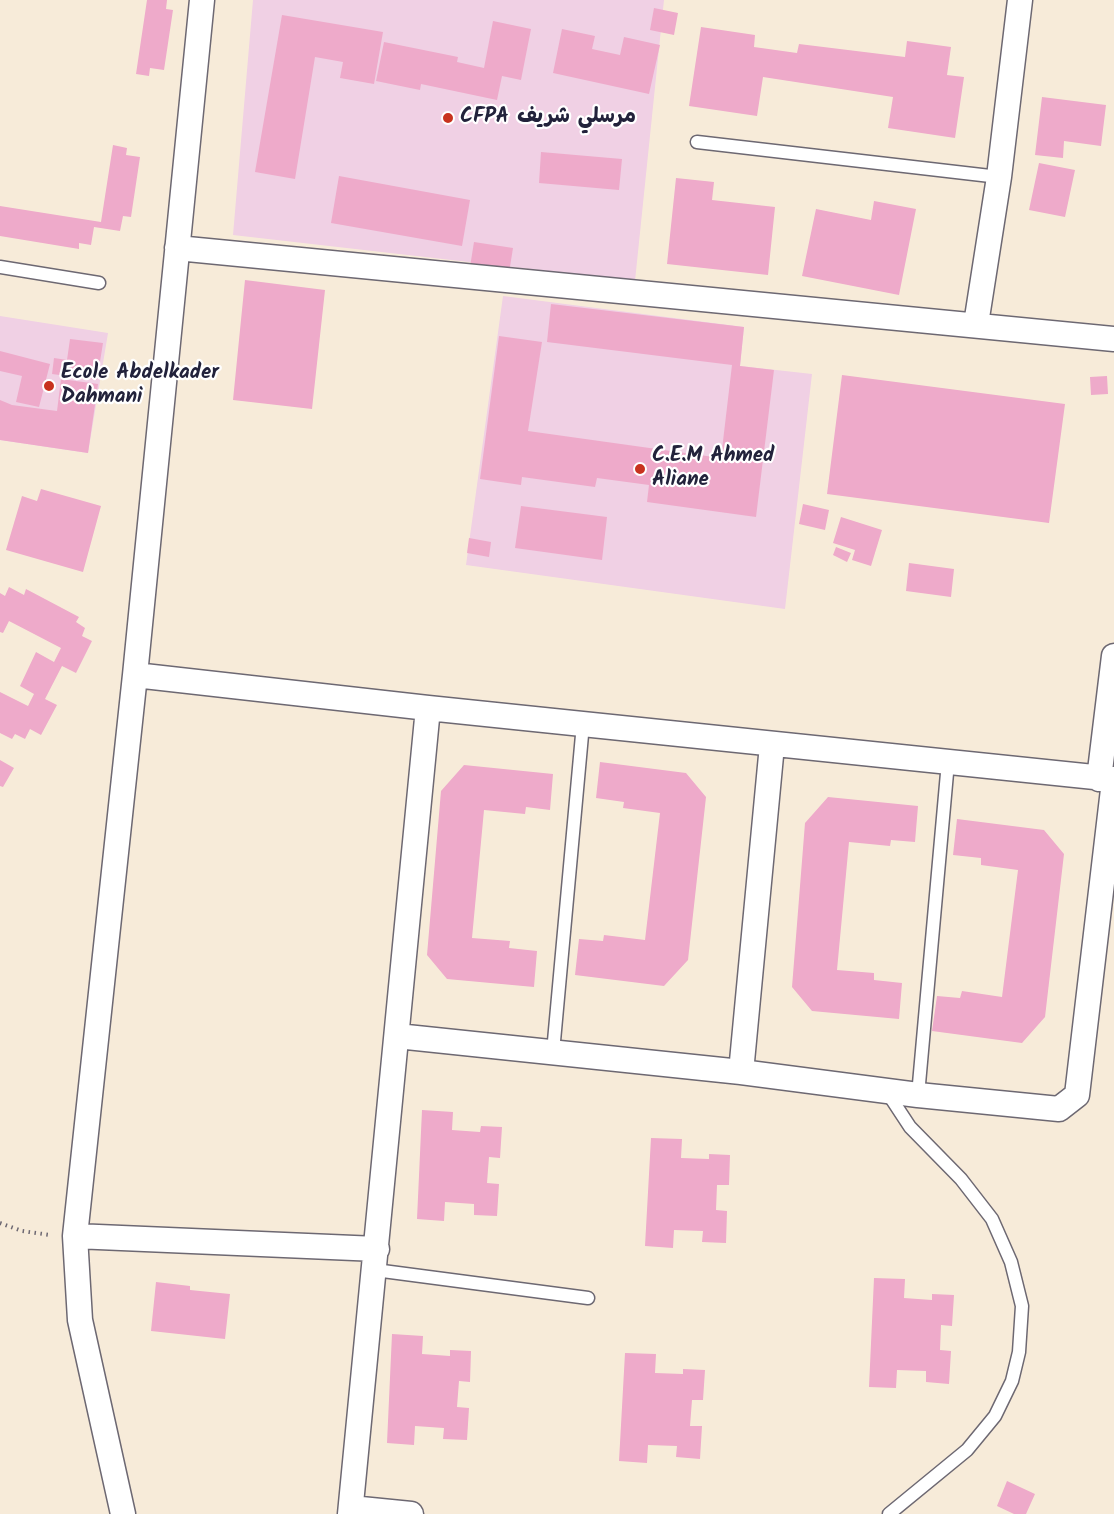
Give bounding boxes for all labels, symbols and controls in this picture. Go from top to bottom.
place label: CFPA مرسلي شريف [460,105,636,131]
marker: CFPA مرسلي شريف [441,111,455,125]
place label: Ecole Abdelkader Dahmani [61,361,219,411]
marker: Ecole Abdelkader Dahmani [42,379,56,393]
place label: C.E.M Ahmed Aliane [652,444,774,494]
marker: C.E.M Ahmed Aliane [633,462,647,476]

